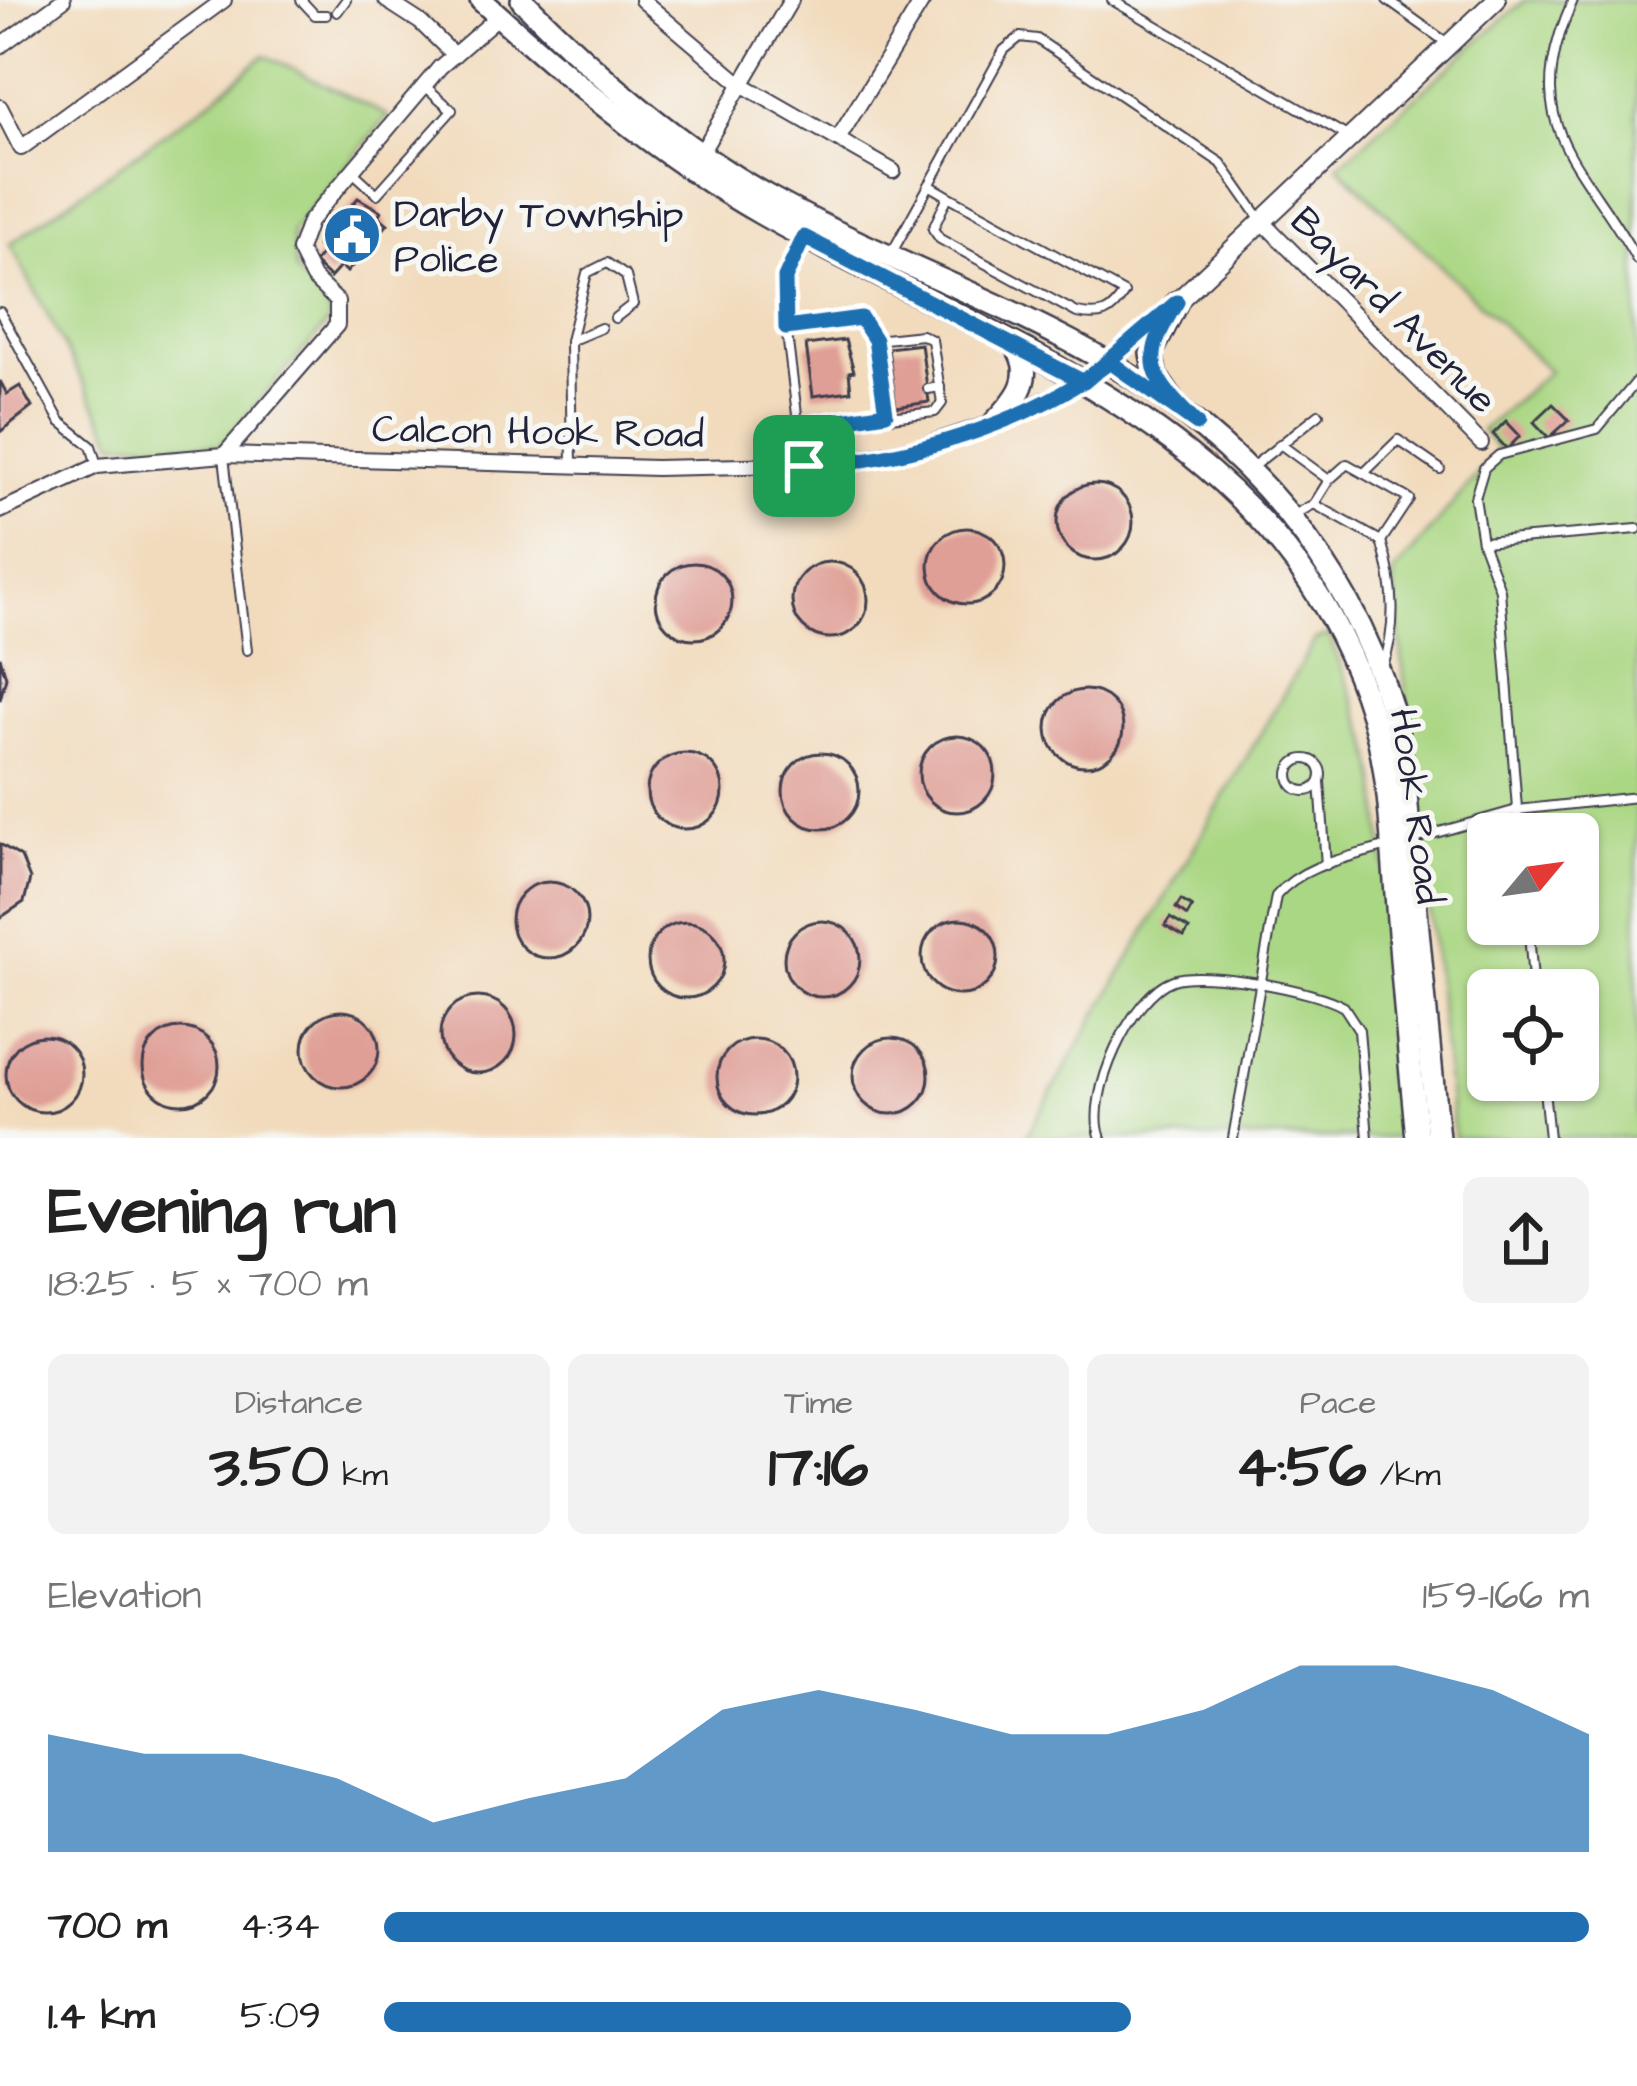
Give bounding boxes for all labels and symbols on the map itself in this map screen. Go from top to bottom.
place label: Darby Township Police [394,189,683,288]
street label: Bayard Avenue [1277,196,1508,427]
public building icon: Darby Township Police [321,204,383,266]
street label: Calcon Hook Road [372,403,704,463]
pin [753,415,855,517]
street label: Hook Road [1375,705,1455,908]
north arrow [1467,813,1599,945]

